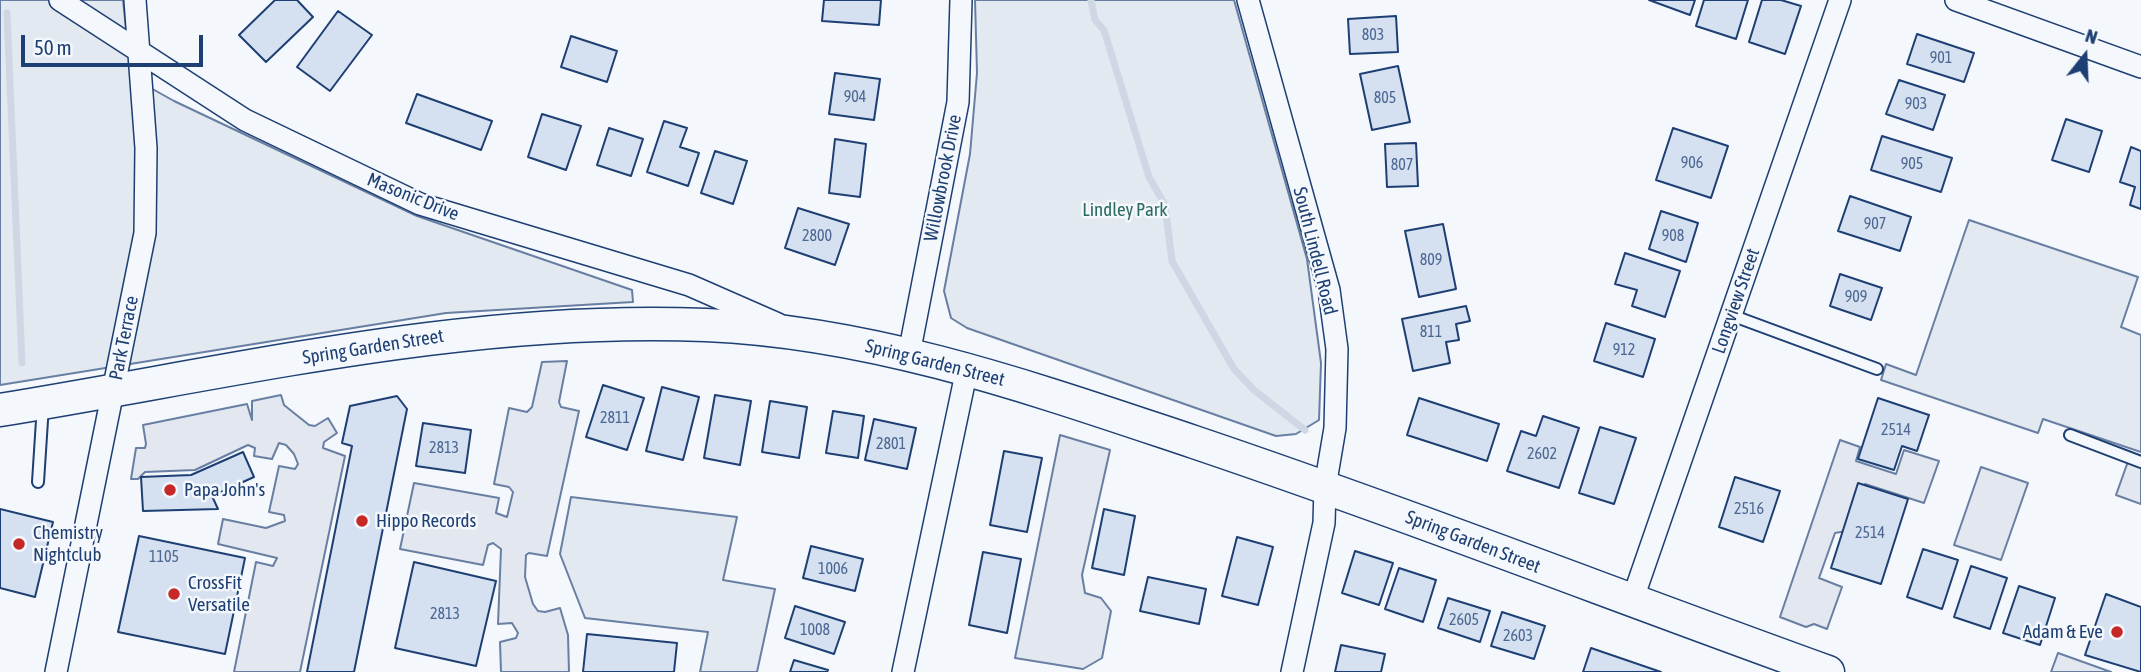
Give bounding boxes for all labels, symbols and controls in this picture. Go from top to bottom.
scale bar [24,21,206,65]
north arrow [2050,21,2120,91]
text: N [2083,24,2100,48]
house number: 803 [1362,25,1384,45]
text: 50 m [34,35,72,59]
house number: 901 [1930,48,1952,68]
house number: 904 [844,87,866,107]
house number: 805 [1374,88,1396,108]
house number: 903 [1905,94,1927,114]
street label: Willowbrook Drive [920,113,966,243]
house number: 906 [1681,153,1703,173]
house number: 905 [1901,154,1923,174]
house number: 807 [1391,155,1413,175]
street label: Masonic Drive [364,168,462,226]
street label: South Lindell Road [1288,185,1342,317]
park label: Lindley Park [1082,199,1168,221]
house number: 907 [1864,214,1886,234]
house number: 2800 [802,226,832,246]
house number: 908 [1662,226,1684,246]
street label: Longview Street [1707,245,1765,357]
house number: 809 [1420,250,1442,270]
house number: 909 [1845,287,1867,307]
street label: Park Terrace [105,294,143,382]
house number: 811 [1420,322,1442,342]
street label: Spring Garden Street [301,325,445,369]
street label: Spring Garden Street [863,335,1007,391]
house number: 912 [1613,340,1635,360]
house number: 2811 [600,408,630,428]
house number: 2514 [1881,420,1911,440]
house number: 2801 [876,434,906,454]
house number: 2813 [429,438,459,458]
house number: 2602 [1527,444,1557,464]
place label: Papa John's [184,479,265,501]
marker: Papa John's [162,482,178,498]
house number: 2516 [1734,499,1764,519]
street label: Spring Garden Street [1402,506,1544,578]
place label: Hippo Records [376,510,476,532]
marker: Hippo Records [354,513,370,529]
place label: Chemistry Nightclub [33,522,103,566]
house number: 2514 [1855,523,1885,543]
marker: Chemistry Nightclub [11,536,27,552]
house number: 1105 [149,547,179,567]
house number: 1006 [818,559,848,579]
place label: CrossFit Versatile [188,572,250,616]
marker: CrossFit Versatile [166,586,182,602]
house number: 2813 [430,604,460,624]
house number: 2605 [1449,610,1479,630]
house number: 1008 [800,620,830,640]
place label: Adam & Eve [2023,621,2103,643]
marker: Adam & Eve [2109,624,2125,640]
house number: 2603 [1503,626,1533,646]

